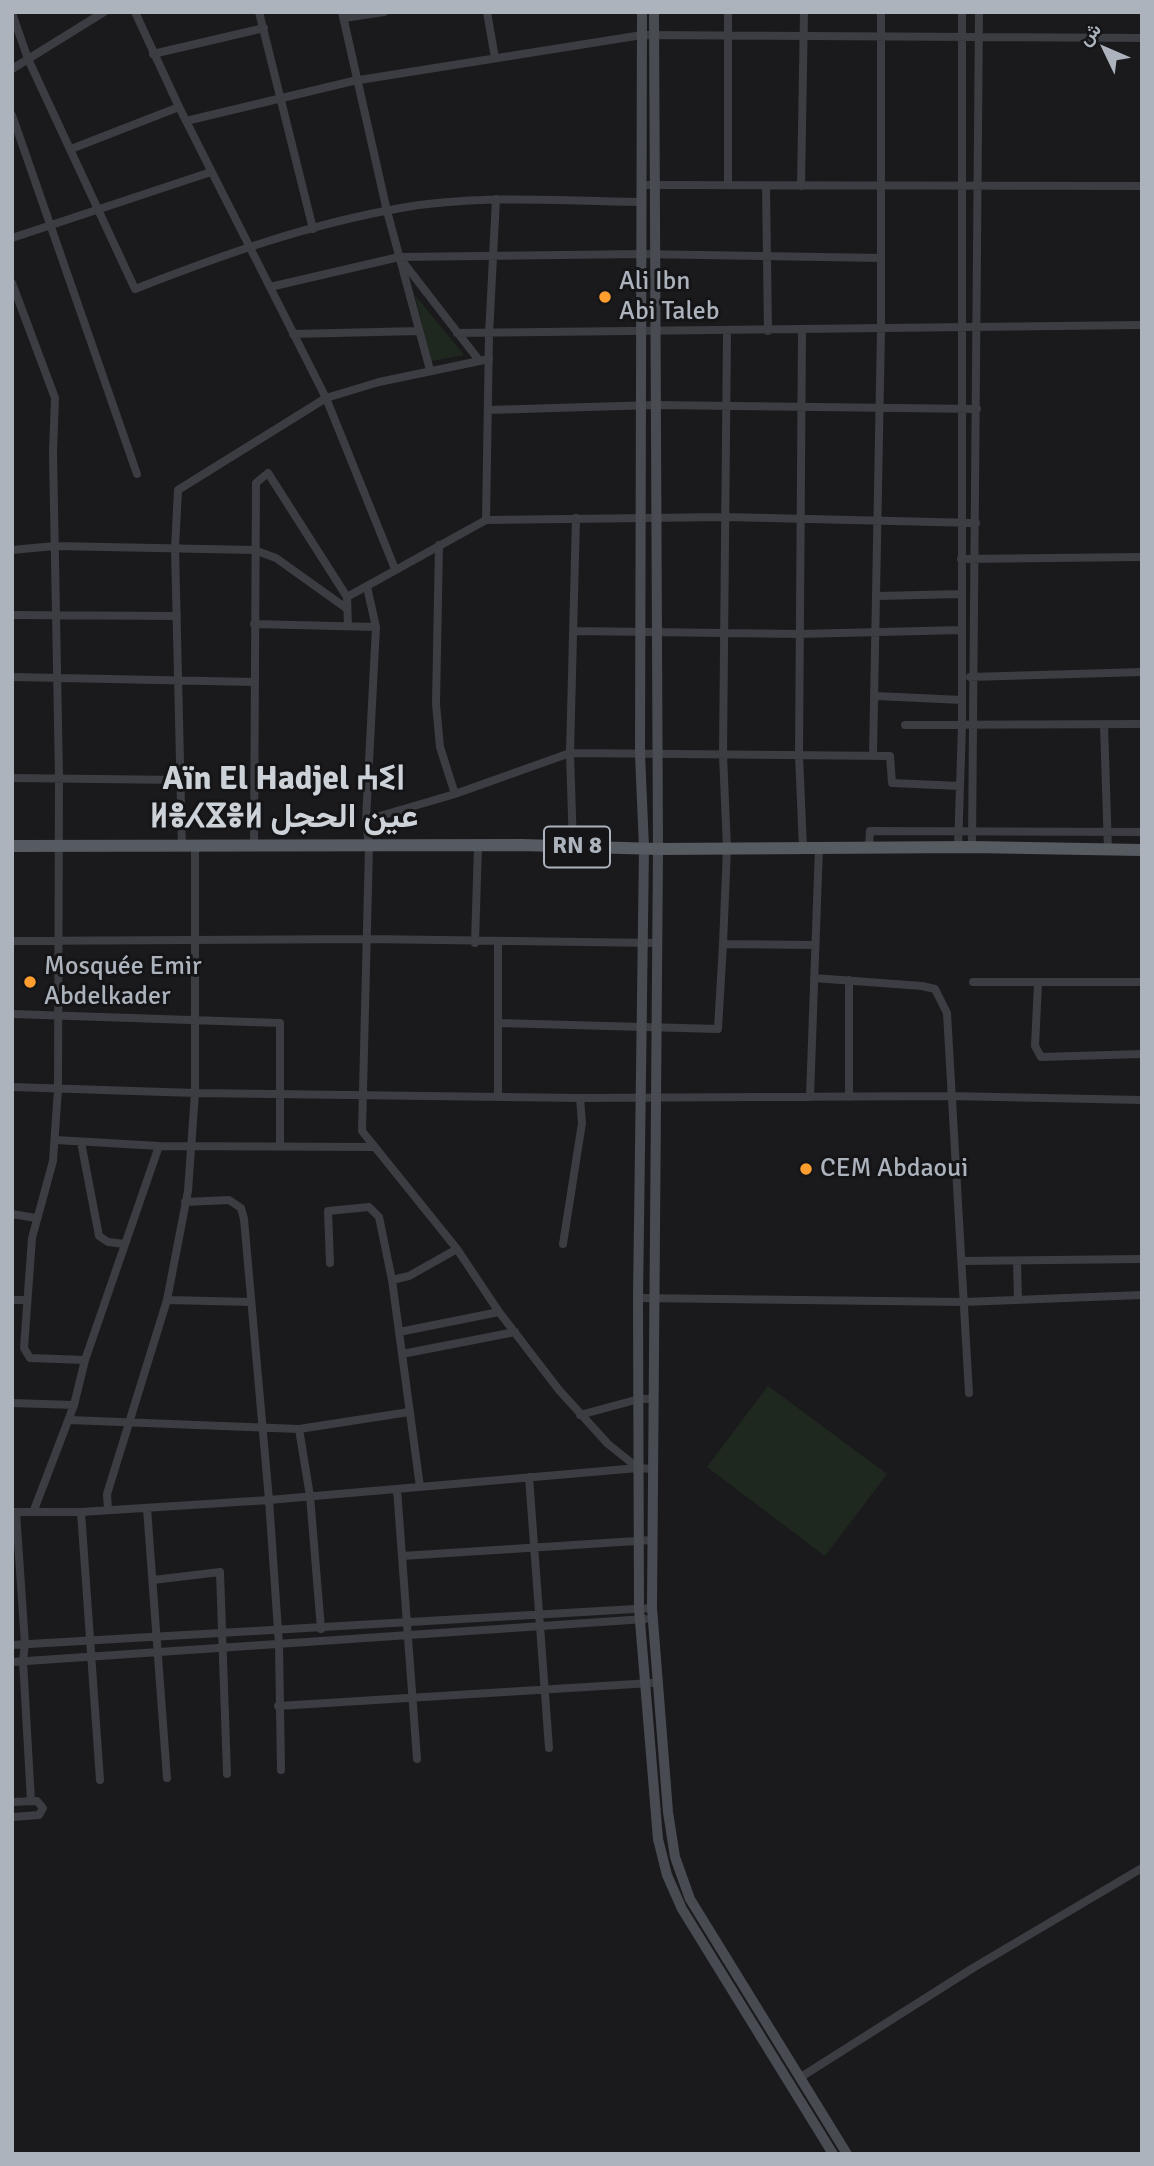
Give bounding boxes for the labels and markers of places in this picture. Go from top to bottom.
place label: Ali Ibn Abi Taleb [619,266,720,328]
marker: Ali Ibn Abi Taleb [597,289,613,305]
place label: Mosquée Emir Abdelkader [44,951,202,1012]
marker: Mosquée Emir Abdelkader [22,974,38,990]
place label: CEM Abdaoui [820,1153,968,1185]
marker: CEM Abdaoui [798,1161,814,1177]

